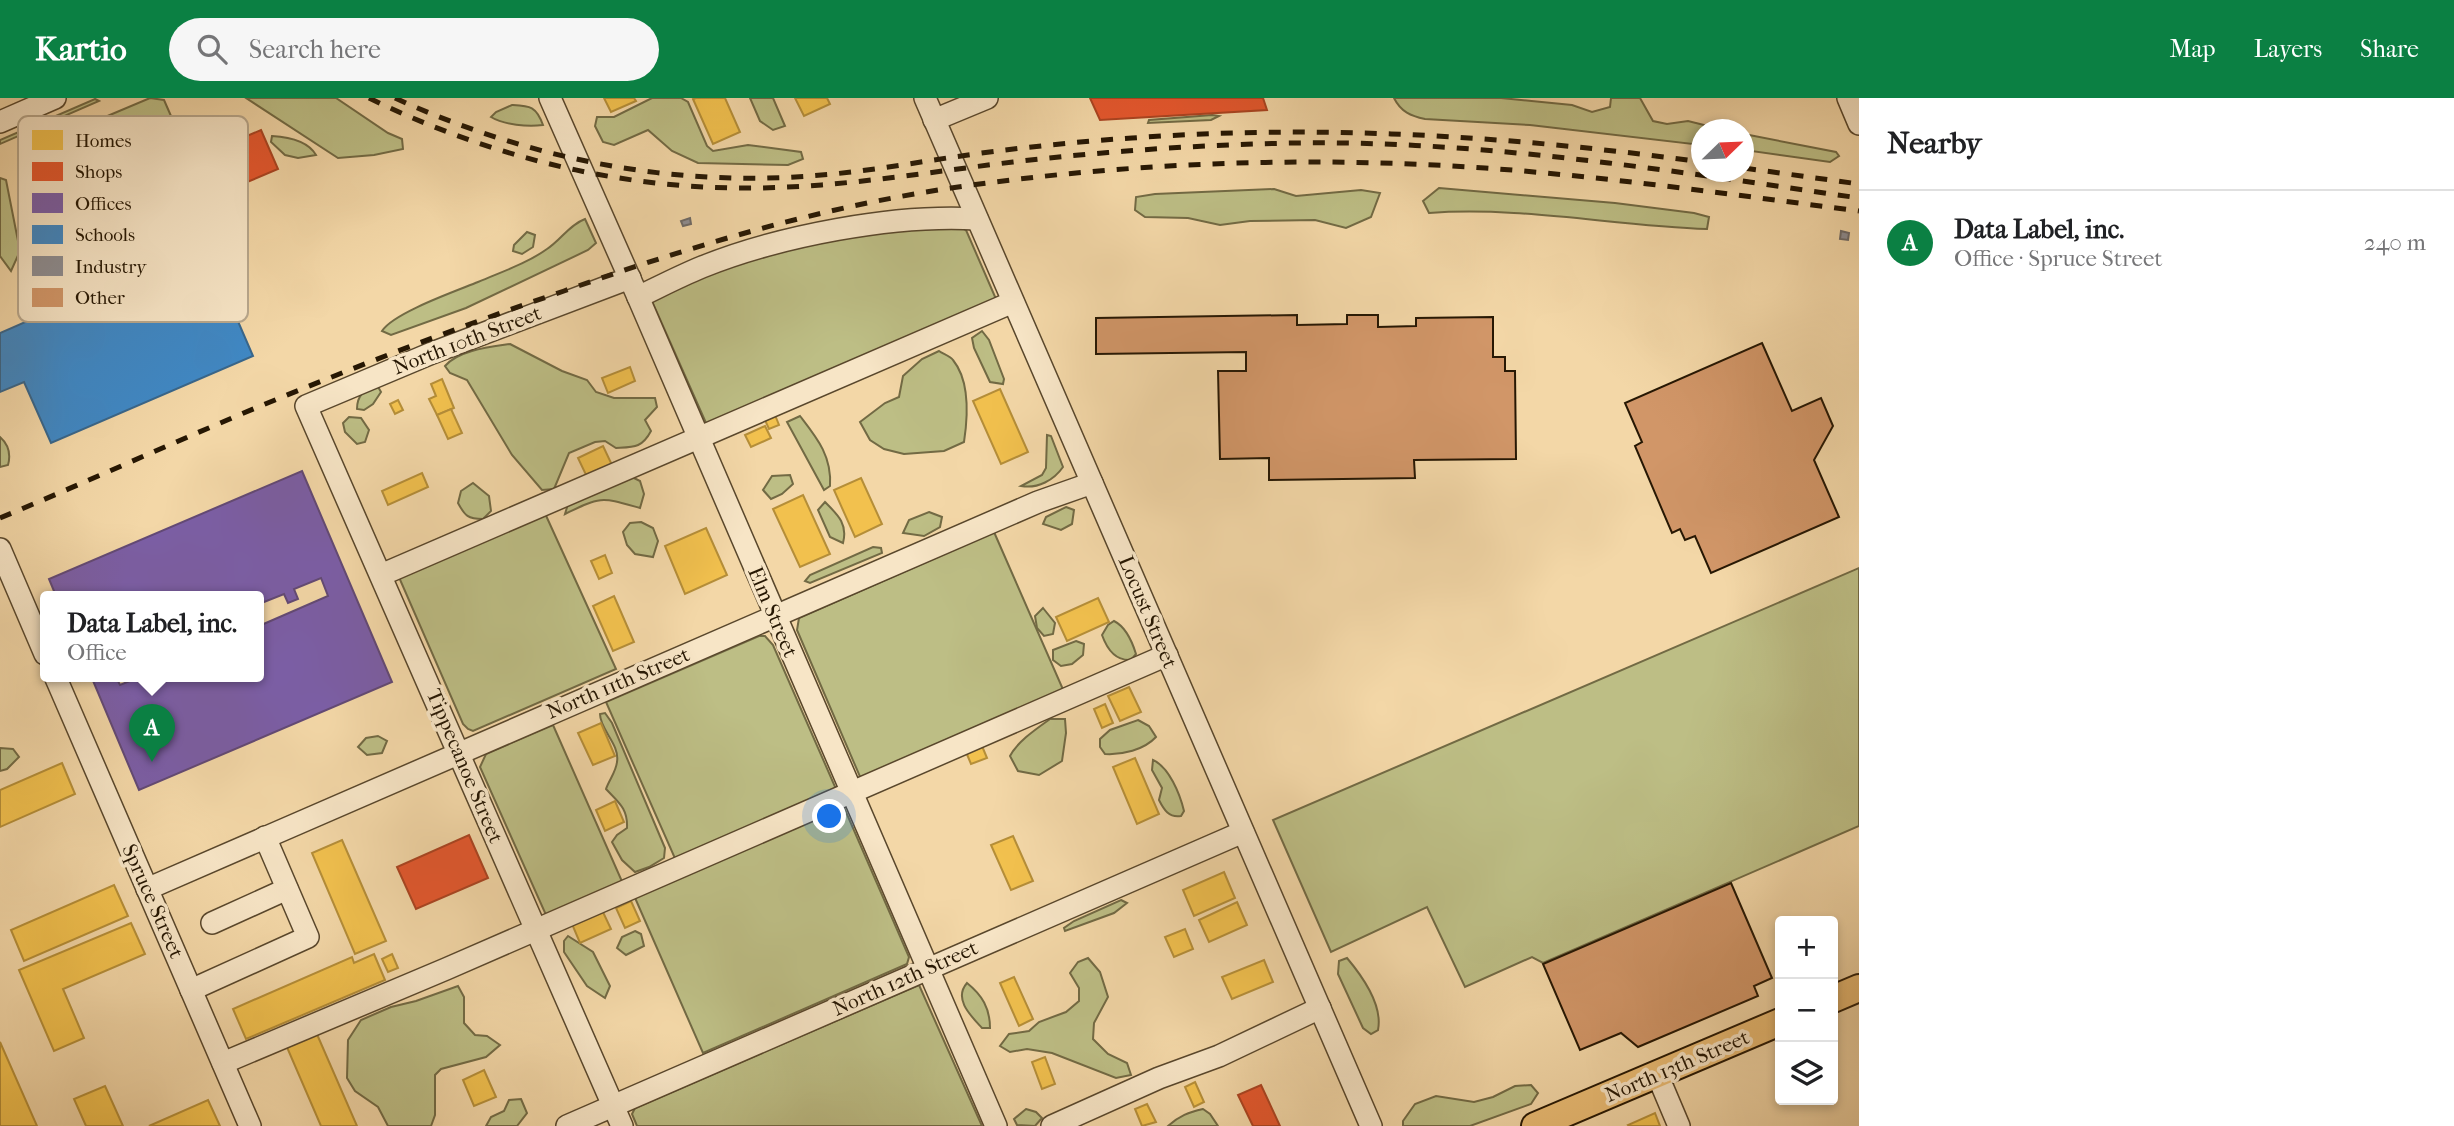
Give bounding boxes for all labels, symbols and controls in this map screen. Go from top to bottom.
search box [169,18,659,81]
text: Kartio [35,30,127,69]
icon: search [193,30,231,68]
text: Search here [249,34,381,65]
text: Map [2170,35,2216,63]
text: Layers [2254,35,2322,63]
text: Share [2360,35,2419,63]
legend [18,116,248,322]
north arrow [1691,119,1754,182]
text: Nearby [1887,126,1982,161]
text: Homes [75,130,131,152]
text: Shops [75,161,122,183]
text: Offices [75,193,131,215]
text: Data Label, inc. [1954,214,2124,245]
text: Schools [75,224,135,246]
text: A [1903,229,1917,256]
text: 240 m [2364,229,2426,256]
text: Office · Spruce Street [1954,245,2163,272]
text: Industry [75,256,147,278]
text: Other [75,287,126,309]
street label: North 10th Street [389,300,545,379]
street label: Locust Street [1114,552,1183,672]
street label: Elm Street [743,563,803,661]
popup [40,591,264,682]
text: Data Label, inc. [67,608,237,639]
text: Office [67,639,127,666]
street label: North 11th Street [543,642,694,724]
street label: Tippecanoe Street [422,685,509,847]
pin: A [129,704,175,762]
your location [812,799,846,833]
street label: Spruce Street [117,840,189,962]
map controls [1775,916,1838,1105]
button: + [1775,916,1838,979]
street label: North 12th Street [829,935,982,1021]
button: − [1775,979,1838,1042]
street label: North 13th Street [1601,1025,1753,1107]
button: layers [1775,1042,1838,1105]

